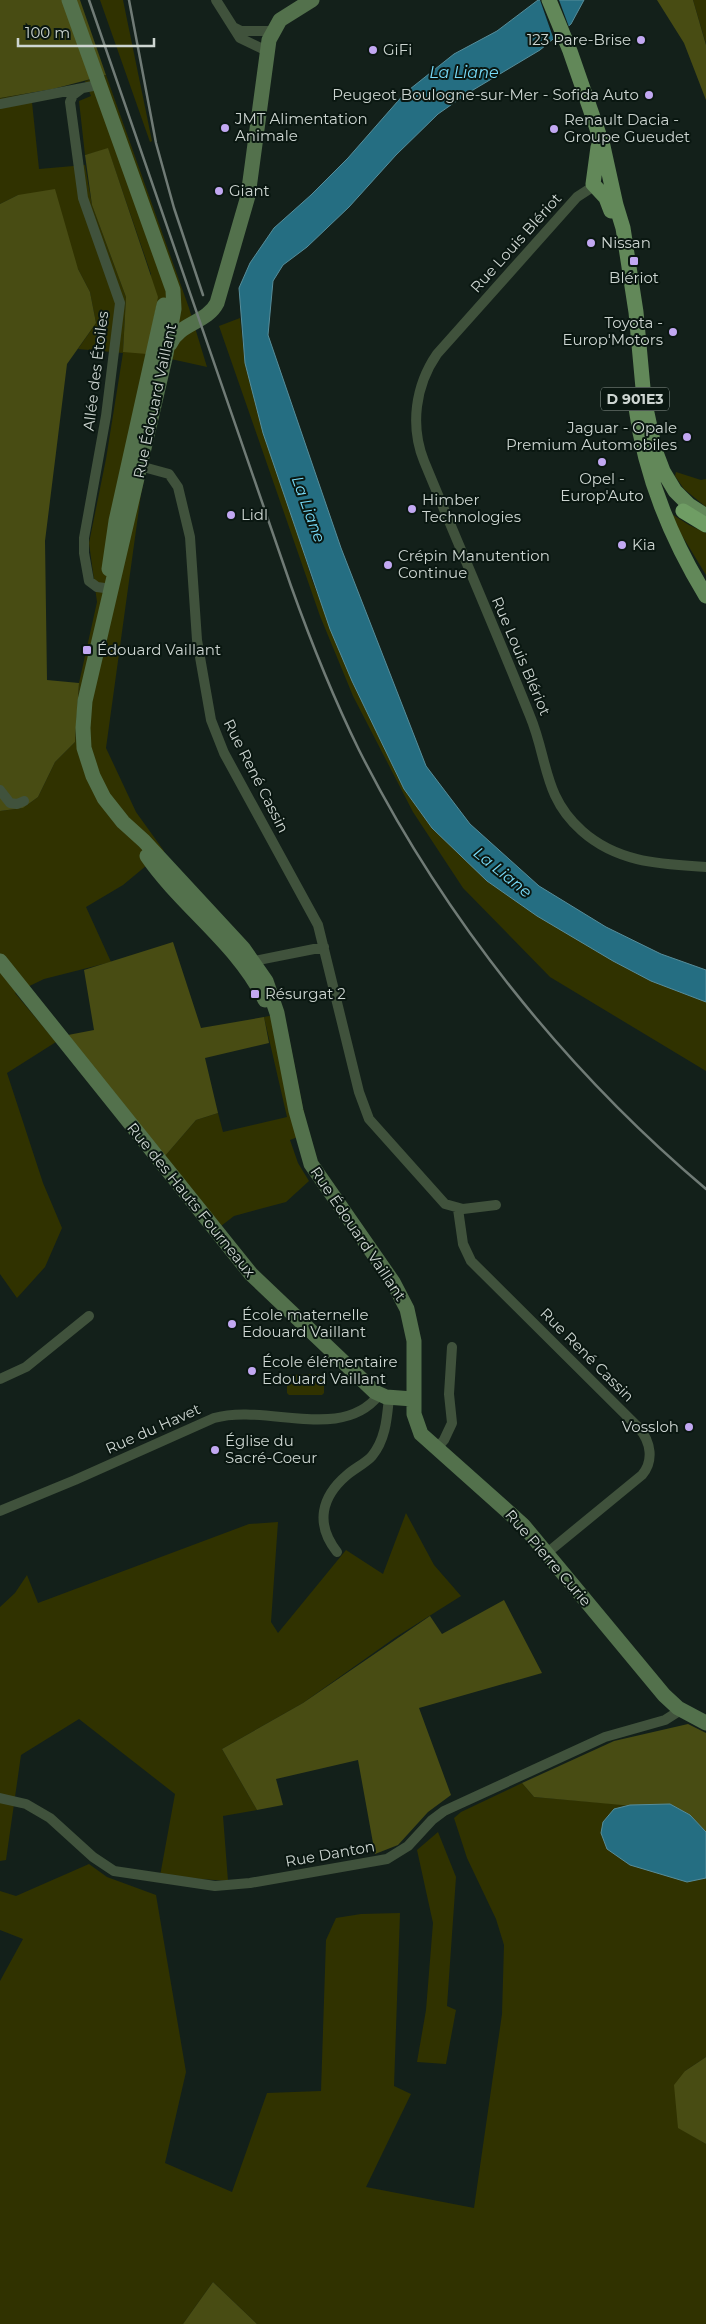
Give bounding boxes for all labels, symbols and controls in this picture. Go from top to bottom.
scale bar [18,15,154,47]
text: 100 m [25,23,70,42]
place label: 123 Pare-Brise [527,30,631,49]
marker: 123 Pare-Brise [635,34,647,46]
place label: GiFi [383,40,412,59]
marker: GiFi [367,44,379,56]
water label: La Liane [429,63,499,82]
place label: Peugeot Boulogne-sur-Mer - Sofida Auto [332,85,639,104]
marker: Peugeot Boulogne-sur-Mer - Sofida Auto [643,89,655,101]
place label: JMT Alimentation Animale [234,109,368,145]
place label: Renault Dacia - Groupe Gueudet [564,110,690,146]
marker: JMT Alimentation Animale [219,122,231,134]
marker: Renault Dacia - Groupe Gueudet [548,123,560,135]
place label: Giant [229,181,270,200]
marker: Giant [213,185,225,197]
street label: Rue Louis Blériot [466,189,565,296]
place label: Nissan [601,233,651,252]
marker: Nissan [585,237,597,249]
marker: Blériot [628,255,640,267]
place label: Blériot [609,268,659,287]
street label: Allée des Étoiles [79,310,112,432]
place label: Toyota - Europ'Motors [563,313,663,349]
street label: Rue Édouard Vaillant [129,322,180,480]
marker: Toyota - Europ'Motors [667,326,679,338]
road number: D 901E3 [601,388,669,410]
place label: Jaguar - Opale Premium Automobiles [506,418,677,454]
marker: Jaguar - Opale Premium Automobiles [681,431,693,443]
marker: Opel - Europ'Auto [596,456,608,468]
place label: Opel - Europ'Auto [560,469,644,505]
water label: La Liane [288,473,329,545]
place label: Himber Technologies [422,490,521,526]
marker: Himber Technologies [406,503,418,515]
place label: Lidl [241,505,268,524]
marker: Lidl [225,509,237,521]
place label: Kia [632,535,656,554]
marker: Kia [616,539,628,551]
place label: Crépin Manutention Continue [398,546,550,582]
marker: Crépin Manutention Continue [382,559,394,571]
street label: Rue Louis Blériot [488,594,555,718]
place label: Édouard Vaillant [97,640,221,659]
marker: Édouard Vaillant [81,644,93,656]
street label: Rue René Cassin [220,716,293,836]
water label: La Liane [470,843,536,902]
place label: Résurgat 2 [265,984,346,1003]
marker: Résurgat 2 [249,988,261,1000]
street label: Rue des Hauts Fourneaux [123,1119,260,1281]
street label: Rue Édouard Vaillant [306,1163,410,1305]
street label: Rue René Cassin [536,1304,638,1406]
place label: École maternelle Edouard Vaillant [242,1305,369,1341]
marker: École maternelle Edouard Vaillant [226,1318,238,1330]
place label: École élémentaire Edouard Vaillant [262,1352,398,1388]
marker: École élémentaire Edouard Vaillant [246,1365,258,1377]
street label: Rue du Havet [102,1399,203,1458]
place label: Vossloh [622,1417,679,1436]
marker: Vossloh [683,1421,695,1433]
place label: Église du Sacré-Coeur [225,1431,317,1467]
marker: Église du Sacré-Coeur [209,1444,221,1456]
street label: Rue Pierre Curie [501,1505,596,1610]
street label: Rue Danton [284,1836,376,1871]

